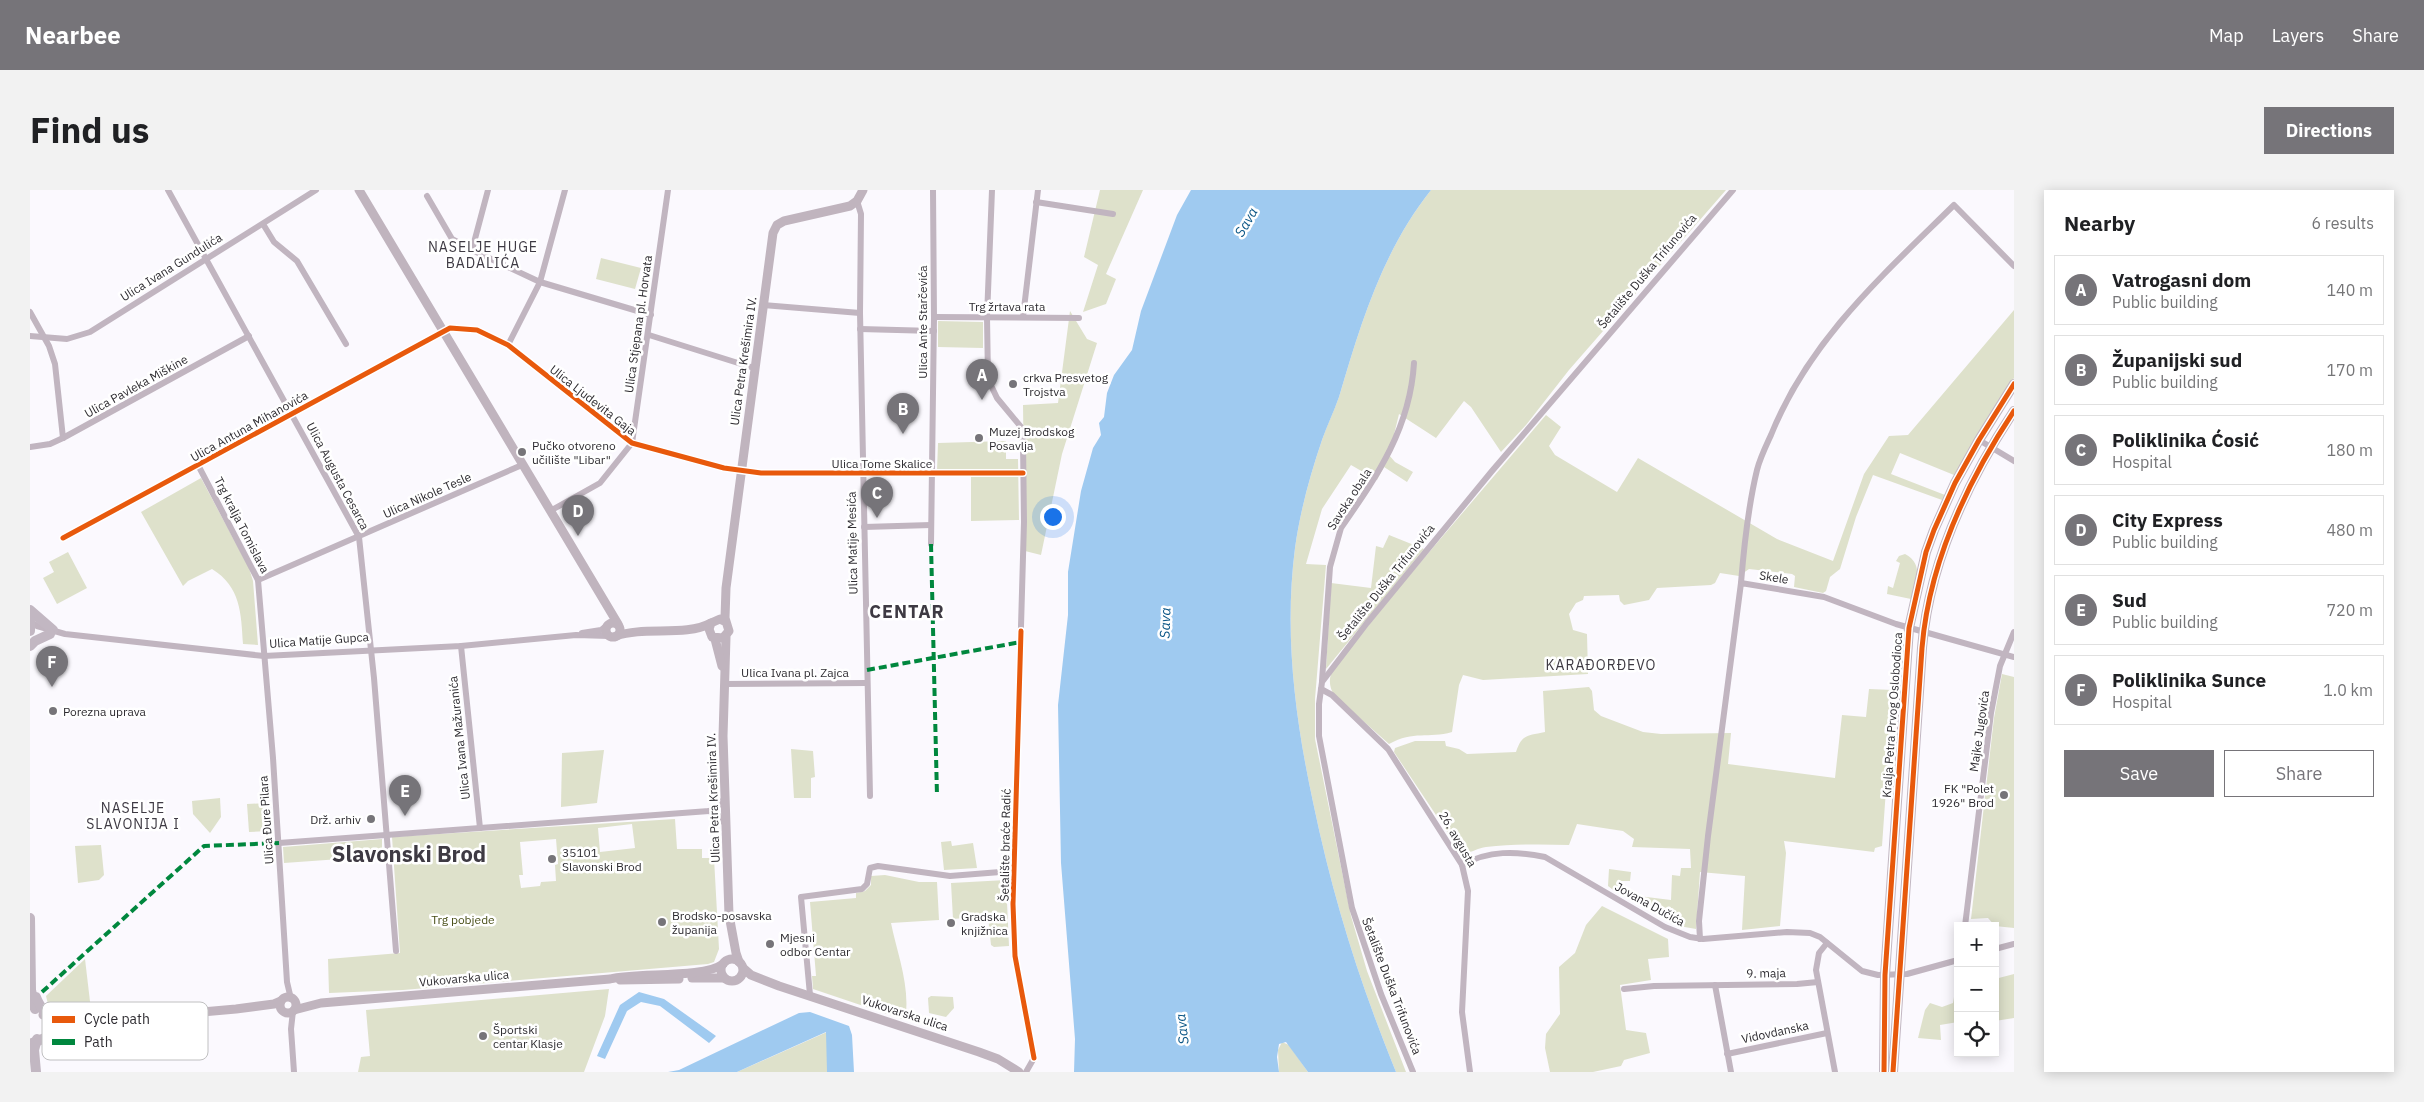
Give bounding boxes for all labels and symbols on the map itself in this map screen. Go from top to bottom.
water label: Sava [1230,204,1262,240]
street label: Šetalište Duška Trifunovića [1595,210,1700,331]
street label: Ulica Ivana Gundulića [117,229,225,304]
district label: NASELJE HUGE BADALIĆA [428,238,538,272]
street label: Ulica Stjepana pl. Horvata [621,254,655,394]
street label: Ulica Ante Starčevića [915,265,930,379]
street label: Ulica Petra Krešimira IV. [727,296,759,426]
street label: Trg žrtava rata [969,299,1046,314]
street label: Ulica Pavleka Miškine [82,351,191,421]
pin: A [966,359,998,400]
street label: Ulica Ljudevita Gaja [547,362,640,439]
place label: crkva Presvetog Trojstva [1023,370,1109,399]
marker: crkva Presvetog Trojstva [1007,378,1019,390]
street label: Ulica Antuna Mihanovića [188,387,311,465]
pin: B [887,393,919,434]
street label: Ulica Augusta Cesarca [303,420,373,533]
place label: Muzej Brodskog Posavlja [989,424,1075,453]
marker: Muzej Brodskog Posavlja [973,432,985,444]
place label: Pučko otvoreno učilište "Libar" [532,438,616,467]
marker: Pučko otvoreno učilište "Libar" [516,446,528,458]
street label: Ulica Tome Skalice [832,456,933,471]
street label: Savska obala [1324,465,1375,533]
street label: Ulica Nikole Tesle [381,469,474,521]
street label: Trg kralja Tomislava [211,474,273,576]
pin: C [861,477,893,518]
street label: Ulica Matije Mesića [844,491,860,595]
pin: D [562,495,594,536]
your location [1040,504,1066,530]
street label: Šetalište Duška Trifunovića [1334,520,1438,643]
street label: Skele [1758,567,1790,587]
district label: CENTAR [869,600,945,623]
water label: Sava [1155,607,1175,639]
street label: Ulica Matije Gupca [269,629,370,651]
street label: Kralja Petra Prvog Oslobodioca [1879,631,1905,798]
pin: F [36,646,68,687]
district label: KARAĐORĐEVO [1546,656,1656,674]
street label: Ulica Ivana pl. Zajca [741,665,850,680]
street label: Ulica Ivana Mažuranića [445,675,473,801]
street label: Majke Jugovića [1966,689,1992,773]
place label: Porezna uprava [63,704,146,719]
marker: Porezna uprava [47,705,59,717]
street label: Ulica Petra Krešimira IV. [703,733,723,863]
street label: Ulica Đure Pilara [255,774,277,865]
pin: E [389,775,421,816]
place label: FK "Polet 1926" Brod [1931,781,1994,810]
street label: Šetalište braće Radić [997,788,1013,902]
marker: FK "Polet 1926" Brod [1998,789,2010,801]
district label: NASELJE SLAVONIJA I [86,799,180,833]
street label: 26. avgusta [1436,808,1480,870]
place label: Drž. arhiv [310,812,361,827]
marker: Drž. arhiv [365,813,377,825]
district label: Slavonski Brod [332,839,486,868]
place label: 35101 Slavonski Brod [562,845,642,874]
marker: 35101 Slavonski Brod [546,853,558,865]
street label: Jovana Dučića [1613,879,1688,930]
place label: Brodsko-posavska županija [672,908,772,937]
place label: Gradska knjižnica [961,909,1009,938]
park label: Trg pobjede [431,912,495,927]
marker: Brodsko-posavska županija [656,916,668,928]
street label: Šetalište Duška Trifunovića [1359,916,1425,1057]
marker: Gradska knjižnica [945,917,957,929]
place label: Mjesni odbor Centar [780,930,851,959]
marker: Mjesni odbor Centar [764,938,776,950]
street label: 9. maja [1746,965,1787,981]
street label: Vukovarska ulica [418,967,510,989]
street label: Vukovarska ulica [860,992,951,1034]
legend [42,1002,208,1060]
text: Cycle path [84,1010,150,1028]
water label: Sava [1171,1013,1193,1045]
street label: Vidovdanska [1740,1017,1811,1046]
place label: Športski centar Klasje [493,1022,563,1051]
marker: Športski centar Klasje [477,1030,489,1042]
text: Path [84,1033,113,1051]

